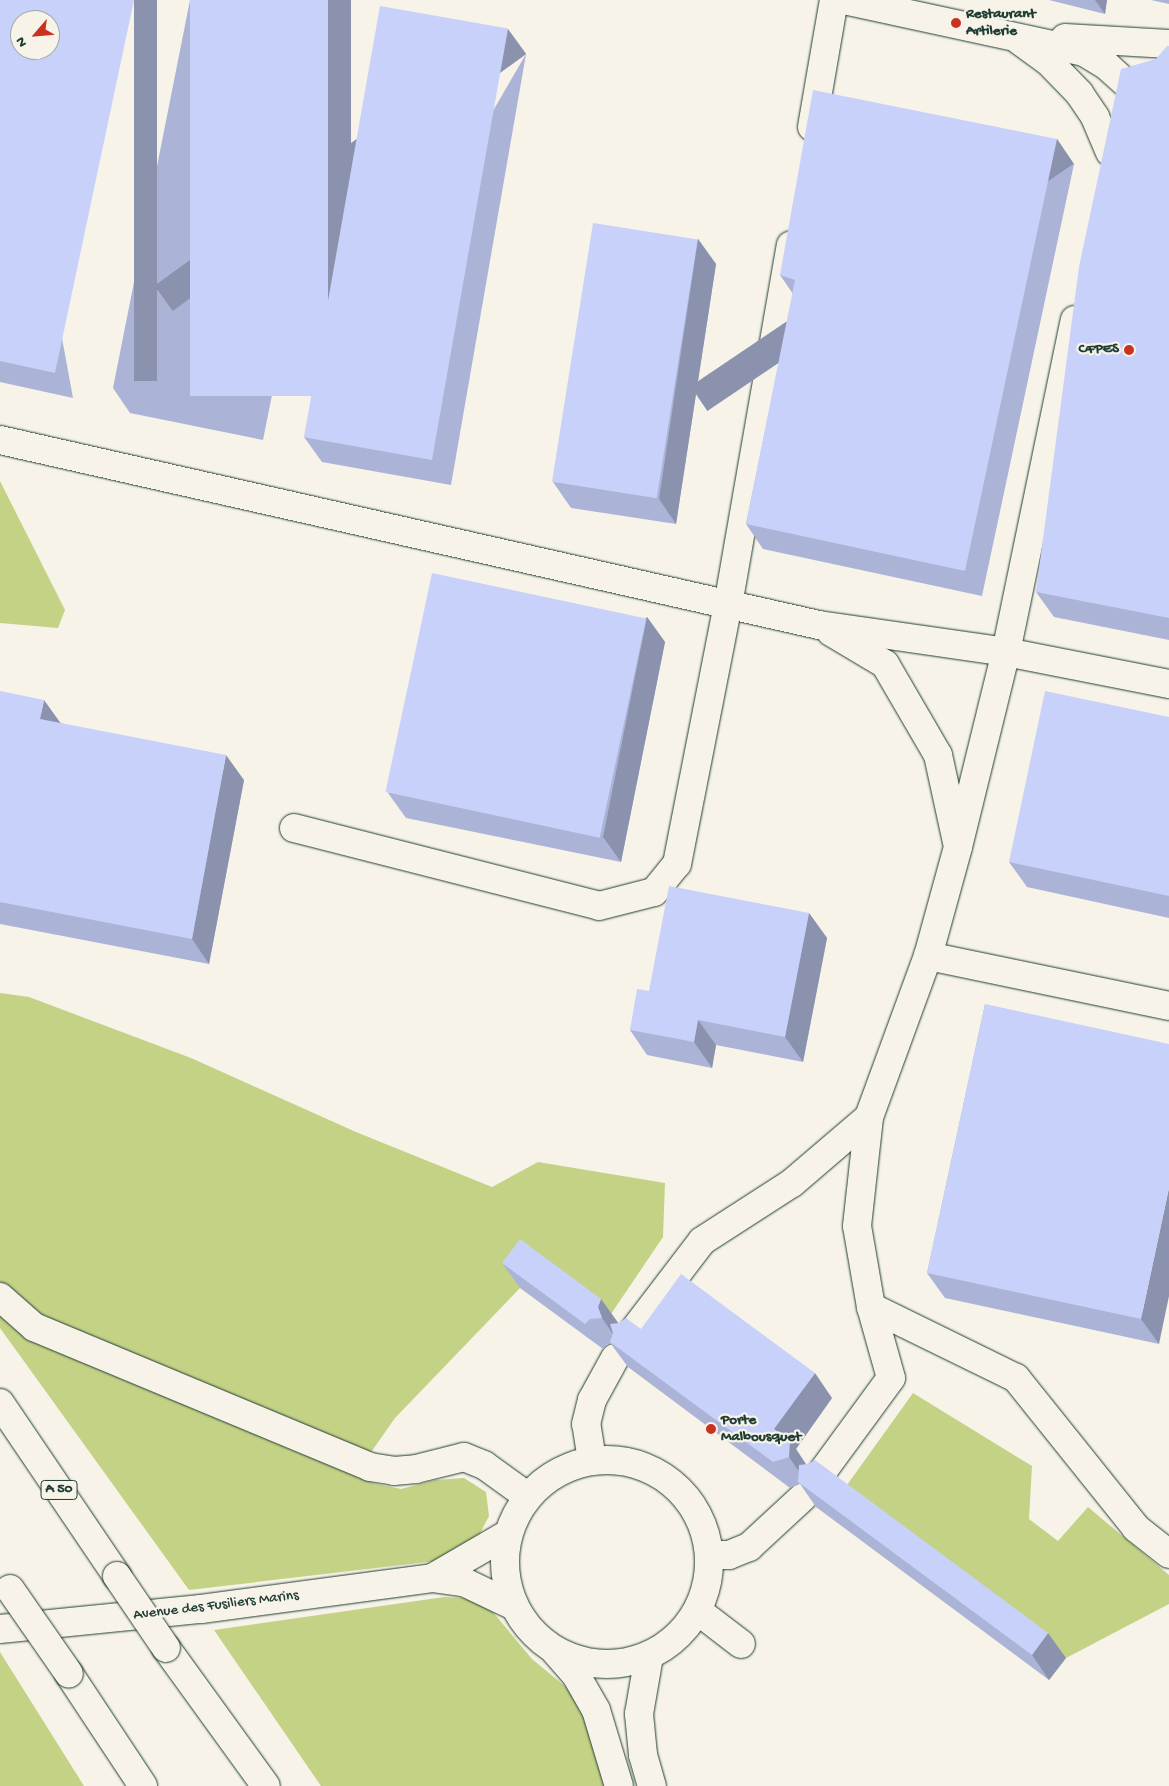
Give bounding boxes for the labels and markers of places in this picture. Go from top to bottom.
place label: Restaurant Artilerie [966,5,1035,40]
marker: Restaurant Artilerie [950,17,962,29]
place label: CFPES [1079,341,1119,359]
marker: CFPES [1123,344,1135,356]
place label: Porte Malbousquet [721,1411,801,1446]
marker: Porte Malbousquet [705,1423,717,1435]

